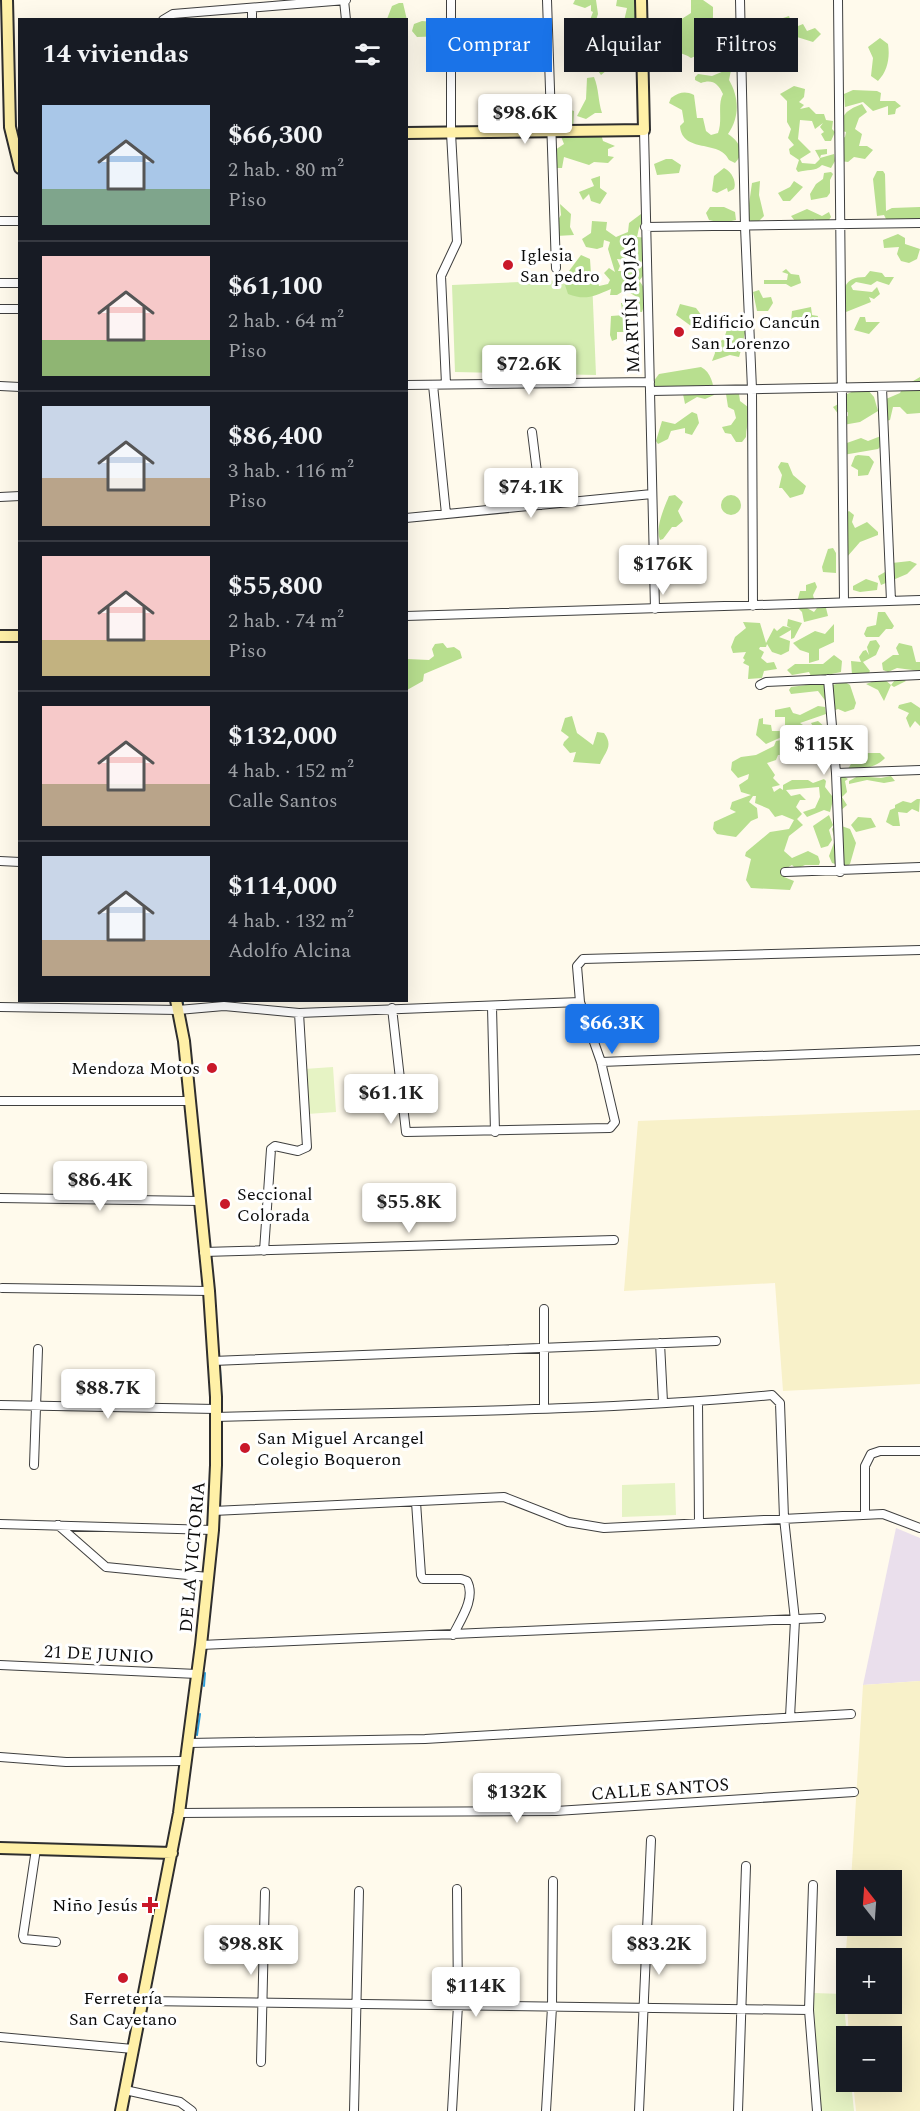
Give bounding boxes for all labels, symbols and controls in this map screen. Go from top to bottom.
chip: Comprar [426,18,552,72]
chip: Alquilar [564,18,682,72]
chip: Filtros [694,18,798,72]
text: 14 viviendas [42,34,189,74]
icon: filters [351,38,384,71]
pin: $98.6K [476,94,574,145]
text: $98.6K [492,98,558,128]
text: $66,300 [228,115,322,155]
icon: home [90,129,162,201]
text: 2 hab. · 80 m² [228,155,344,185]
text: Piso [228,185,266,215]
street label: MARTÍN ROJAS [616,236,647,374]
place label: Iglesia San pedro [520,242,600,290]
marker: Iglesia San pedro [501,258,515,272]
text: $61,100 [228,266,322,306]
icon: home [90,280,162,352]
text: 2 hab. · 64 m² [228,306,344,336]
place label: Edificio Cancún San Lorenzo [691,309,820,357]
marker: Edificio Cancún San Lorenzo [672,325,686,339]
text: Piso [228,336,266,366]
pin: $72.6K [480,345,578,396]
text: $72.6K [496,349,562,379]
text: $86,400 [228,416,322,456]
icon: home [90,430,162,502]
text: 3 hab. · 116 m² [228,456,354,486]
pin: $74.1K [482,468,580,519]
text: $74.1K [498,472,564,502]
text: Piso [228,486,266,516]
pin: $176K [621,545,705,596]
text: $176K [633,549,693,579]
text: $55,800 [228,566,322,606]
icon: home [90,580,162,652]
text: 2 hab. · 74 m² [228,606,344,636]
text: Piso [228,636,266,666]
text: $132,000 [228,716,337,756]
pin: $115K [782,725,866,776]
text: $115K [794,729,854,759]
icon: home [90,730,162,802]
text: 4 hab. · 152 m² [228,756,354,786]
text: Calle Santos [228,786,338,816]
text: $114,000 [228,866,337,906]
icon: home [90,880,162,952]
text: 4 hab. · 132 m² [228,906,354,936]
text: Adolfo Alcina [228,936,351,966]
pin: $66.3K [563,1004,661,1055]
text: $66.3K [579,1008,645,1038]
place label: Mendoza Motos [71,1055,200,1082]
marker: Mendoza Motos [205,1061,219,1075]
pin: $61.1K [342,1074,440,1125]
text: $61.1K [358,1078,424,1108]
pin: $86.4K [51,1161,149,1212]
text: $86.4K [67,1165,133,1195]
place label: Seccional Colorada [237,1181,313,1229]
pin: $55.8K [360,1183,458,1234]
text: $55.8K [376,1187,442,1217]
marker: Seccional Colorada [218,1197,232,1211]
pin: $88.7K [59,1369,157,1420]
text: $88.7K [75,1373,141,1403]
place label: San Miguel Arcangel Colegio Boqueron [257,1425,424,1473]
marker: San Miguel Arcangel Colegio Boqueron [238,1441,252,1455]
street label: DE LA VICTORIA [172,1480,213,1634]
street label: 21 DE JUNIO [43,1638,155,1671]
street label: CALLE SANTOS [590,1771,730,1808]
pin: $132K [475,1773,559,1824]
text: $132K [487,1777,547,1807]
north arrow [836,1870,902,1936]
map controls [836,1870,902,2092]
place label: Niño Jesús [52,1892,138,1919]
marker: Niño Jesús [143,1898,157,1912]
pin: $98.8K [202,1925,300,1976]
pin: $83.2K [610,1925,708,1976]
text: $98.8K [218,1929,284,1959]
text: $83.2K [626,1929,692,1959]
button: + [836,1948,902,2014]
pin: $114K [434,1967,518,2018]
marker: Ferretería San Cayetano [116,1971,130,1985]
text: $114K [446,1971,506,2001]
place label: Ferretería San Cayetano [69,1985,177,2033]
button: − [836,2026,902,2092]

